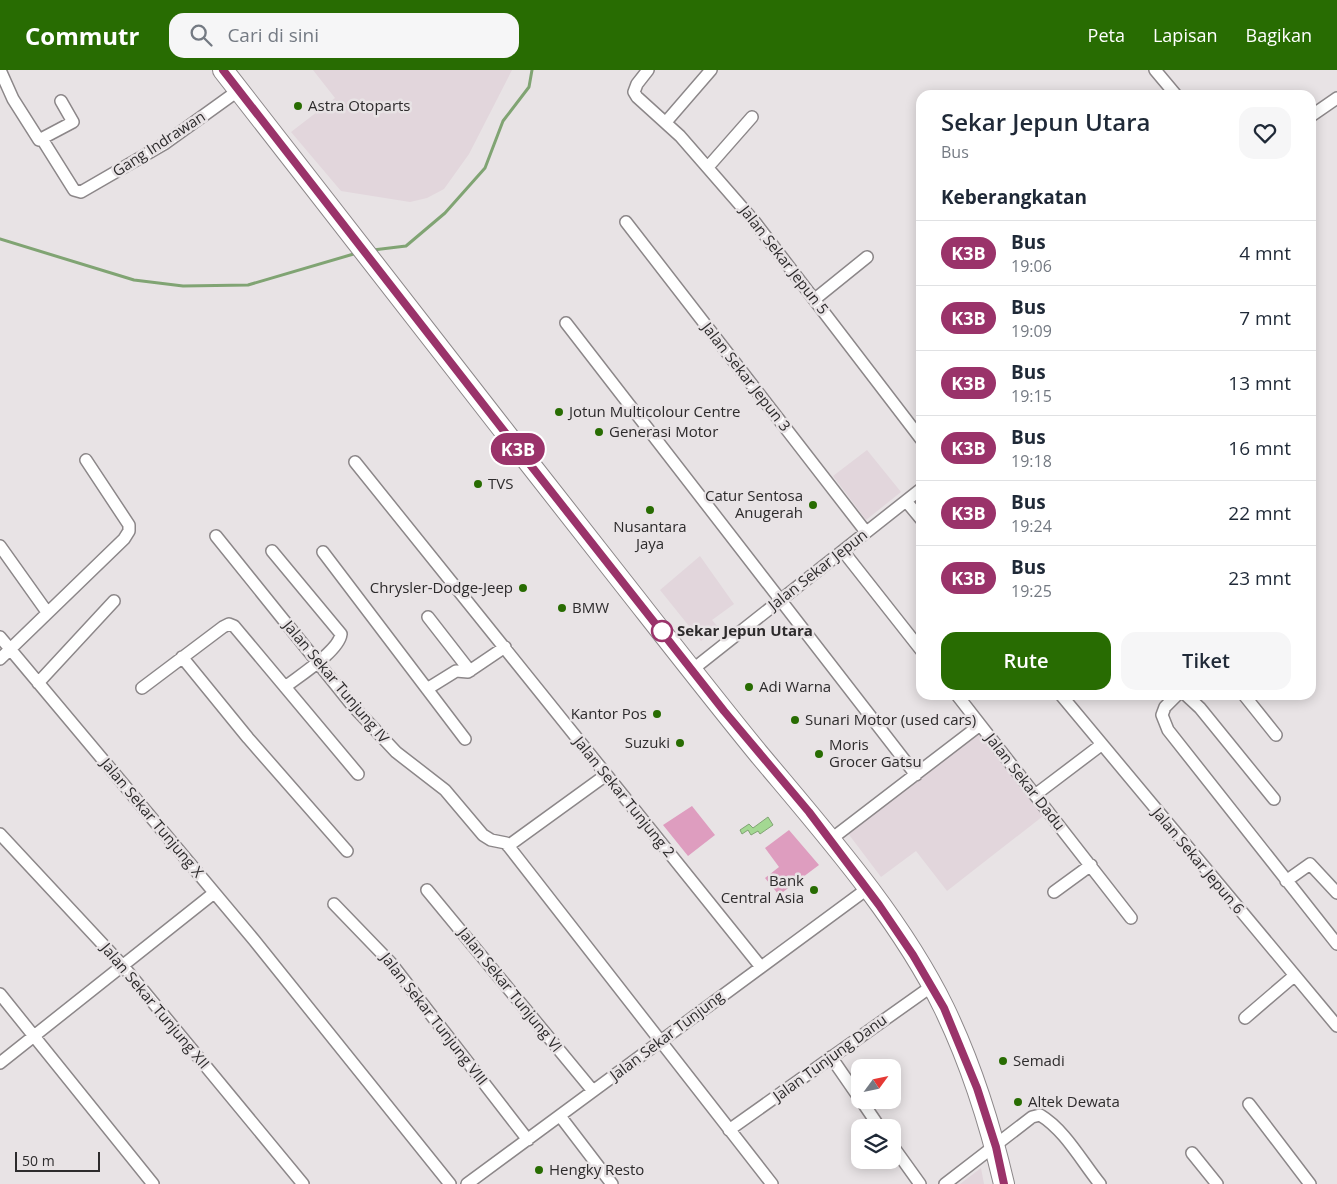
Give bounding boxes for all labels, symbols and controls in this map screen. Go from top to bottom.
search box [169,13,519,58]
text: Commutr [25,19,139,52]
icon: search [187,21,215,49]
text: Cari di sini [227,22,319,48]
text: Peta [1088,23,1125,47]
text: Lapisan [1153,23,1218,47]
text: Bagikan [1246,23,1312,47]
place label: Astra Otoparts [308,95,411,115]
marker: Astra Otoparts [292,100,304,112]
text: Sekar Jepun Utara [941,105,1151,138]
street label: Gang Indrawan [108,106,209,181]
button: heart [1239,107,1291,159]
text: Bus [941,141,969,163]
text: Keberangkatan [941,184,1087,210]
street label: Jalan Sekar Jepun 5 [735,199,834,318]
text: Bus [1011,229,1046,255]
text: 4 mnt [1239,240,1291,266]
text: K3B [951,241,986,265]
text: 19:06 [1011,255,1052,277]
text: Bus [1011,294,1046,320]
text: 7 mnt [1239,305,1291,331]
text: K3B [951,306,986,330]
street label: Jalan Sekar Jepun 3 [697,316,796,435]
text: 19:09 [1011,320,1052,342]
text: Bus [1011,359,1046,385]
text: 13 mnt [1228,370,1291,396]
text: K3B [951,371,986,395]
text: 19:15 [1011,385,1052,407]
place label: Jotun Multicolour Centre [567,401,741,421]
marker: Jotun Multicolour Centre [553,406,565,418]
place label: Generasi Motor [609,421,718,441]
text: Bus [1011,424,1046,450]
marker: Generasi Motor [593,426,605,438]
line badge: K3B [489,433,547,465]
text: 16 mnt [1228,435,1291,461]
text: K3B [951,436,986,460]
text: K3B [501,437,535,461]
text: 19:18 [1011,450,1052,472]
place label: TVS [488,473,513,493]
marker: TVS [472,478,484,490]
place label: Catur Sentosa Anugerah [705,485,803,522]
text: Bus [1011,489,1046,515]
marker: Catur Sentosa Anugerah [807,499,819,511]
text: 22 mnt [1228,500,1291,526]
text: K3B [951,501,986,525]
marker: Nusantara Jaya [644,504,656,516]
text: 19:24 [1011,515,1052,537]
place label: Nusantara Jaya [613,516,687,553]
street label: Jalan Sekar Jepun [762,524,871,615]
text: Bus [1011,554,1046,580]
text: 23 mnt [1228,565,1291,591]
text: K3B [951,566,986,590]
place label: Chrysler-Dodge-Jeep [370,577,513,597]
text: 19:25 [1011,580,1052,602]
marker: Chrysler-Dodge-Jeep [517,582,529,594]
place label: BMW [572,597,609,617]
marker: BMW [556,602,568,614]
street label: Jalan Sekar Tunjung IV [278,614,394,747]
marker: Sekar Jepun Utara [651,620,673,642]
place label: Sekar Jepun Utara [677,620,813,640]
button: Rute [941,632,1111,690]
button: Tiket [1121,632,1291,690]
place label: Adi Warna [759,676,831,696]
marker: Adi Warna [743,681,755,693]
place label: Kantor Pos [571,703,647,723]
marker: Kantor Pos [651,708,663,720]
place label: Sunari Motor (used cars) [805,709,976,729]
marker: Sunari Motor (used cars) [789,714,801,726]
street label: Jalan Sekar Dadu [980,727,1070,834]
street label: Jalan Sekar Tunjung 2 [569,730,680,861]
place label: Suzuki [625,732,670,752]
place label: Moris Grocer Gatsu [829,734,922,771]
marker: Suzuki [674,737,686,749]
marker: Moris Grocer Gatsu [813,748,825,760]
street label: Jalan Sekar Tunjung X [96,752,209,882]
street label: Jalan Sekar Jepun 6 [1147,801,1249,918]
place label: Bank Central Asia [721,870,804,907]
marker: Bank Central Asia [808,884,820,896]
street label: Jalan Sekar Tunjung VI [453,921,567,1056]
street label: Jalan Sekar Tunjung XII [96,937,214,1072]
street label: Jalan Sekar Tunjung VIII [376,946,493,1089]
street label: Jalan Sekar Tunjung [604,986,727,1086]
street label: Jalan Tunjung Danu [767,1009,890,1106]
place label: Semadi [1013,1050,1065,1070]
marker: Semadi [997,1055,1009,1067]
north arrow [851,1059,901,1109]
map controls [851,1059,901,1169]
place label: Altek Dewata [1028,1091,1120,1111]
marker: Altek Dewata [1012,1096,1024,1108]
button: layers [851,1119,901,1169]
scale bar [15,1149,100,1172]
text: 50 m [22,1151,55,1170]
place label: Hengky Resto [549,1159,644,1179]
marker: Hengky Resto [533,1164,545,1176]

